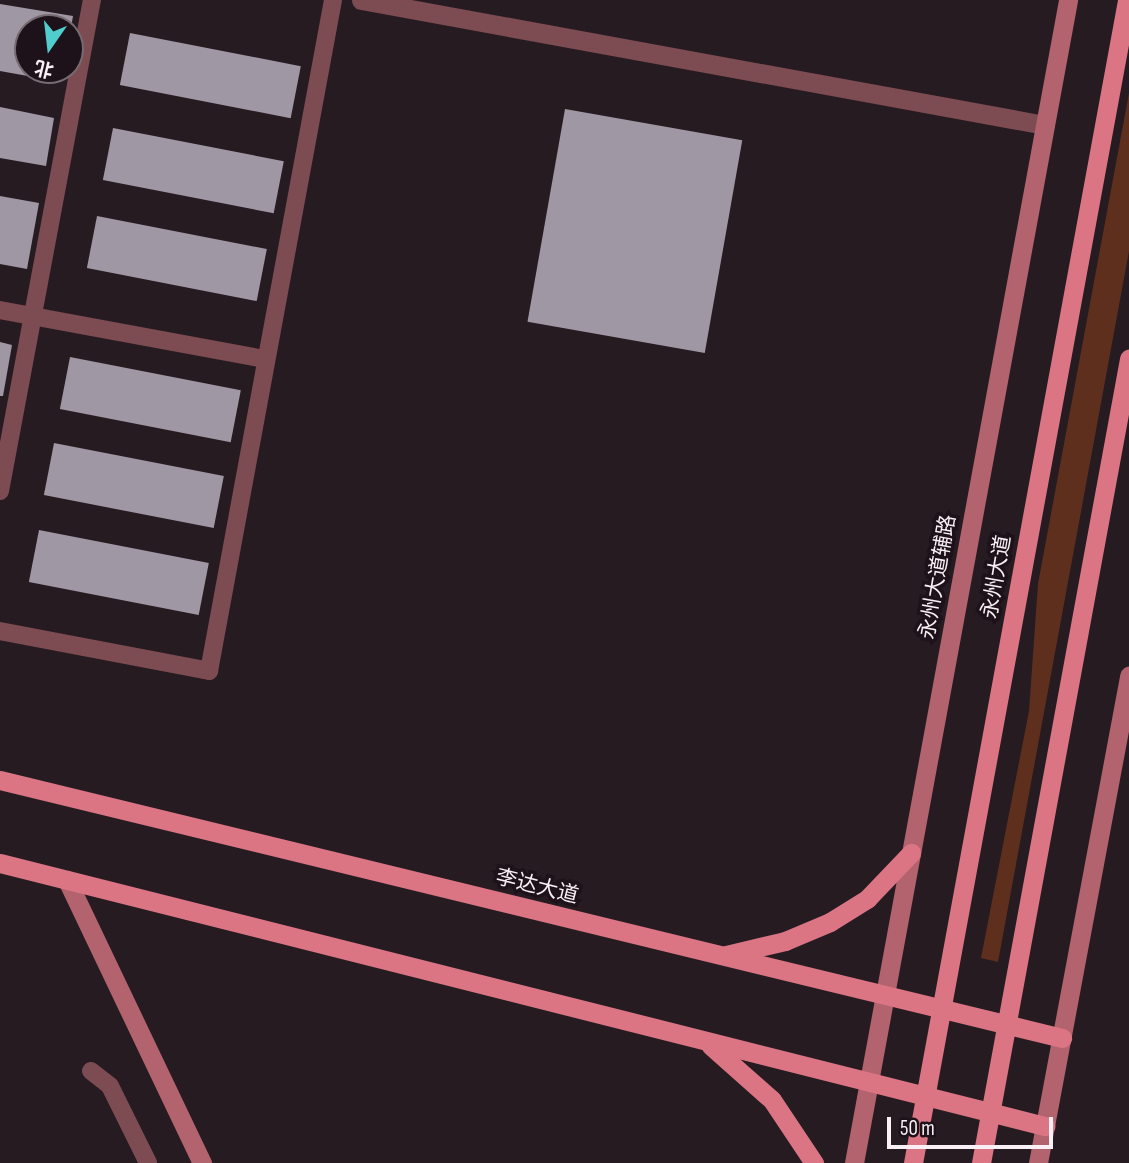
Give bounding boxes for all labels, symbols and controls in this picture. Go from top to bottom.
north arrow [14,14,84,84]
text: 北 [32,54,56,81]
street label: 永州大道辅路 [915,513,961,641]
street label: 永州大道 [977,533,1017,621]
street label: 李达大道 [493,865,581,909]
scale bar [891,1104,1057,1148]
text: 50 m [900,1116,935,1141]

